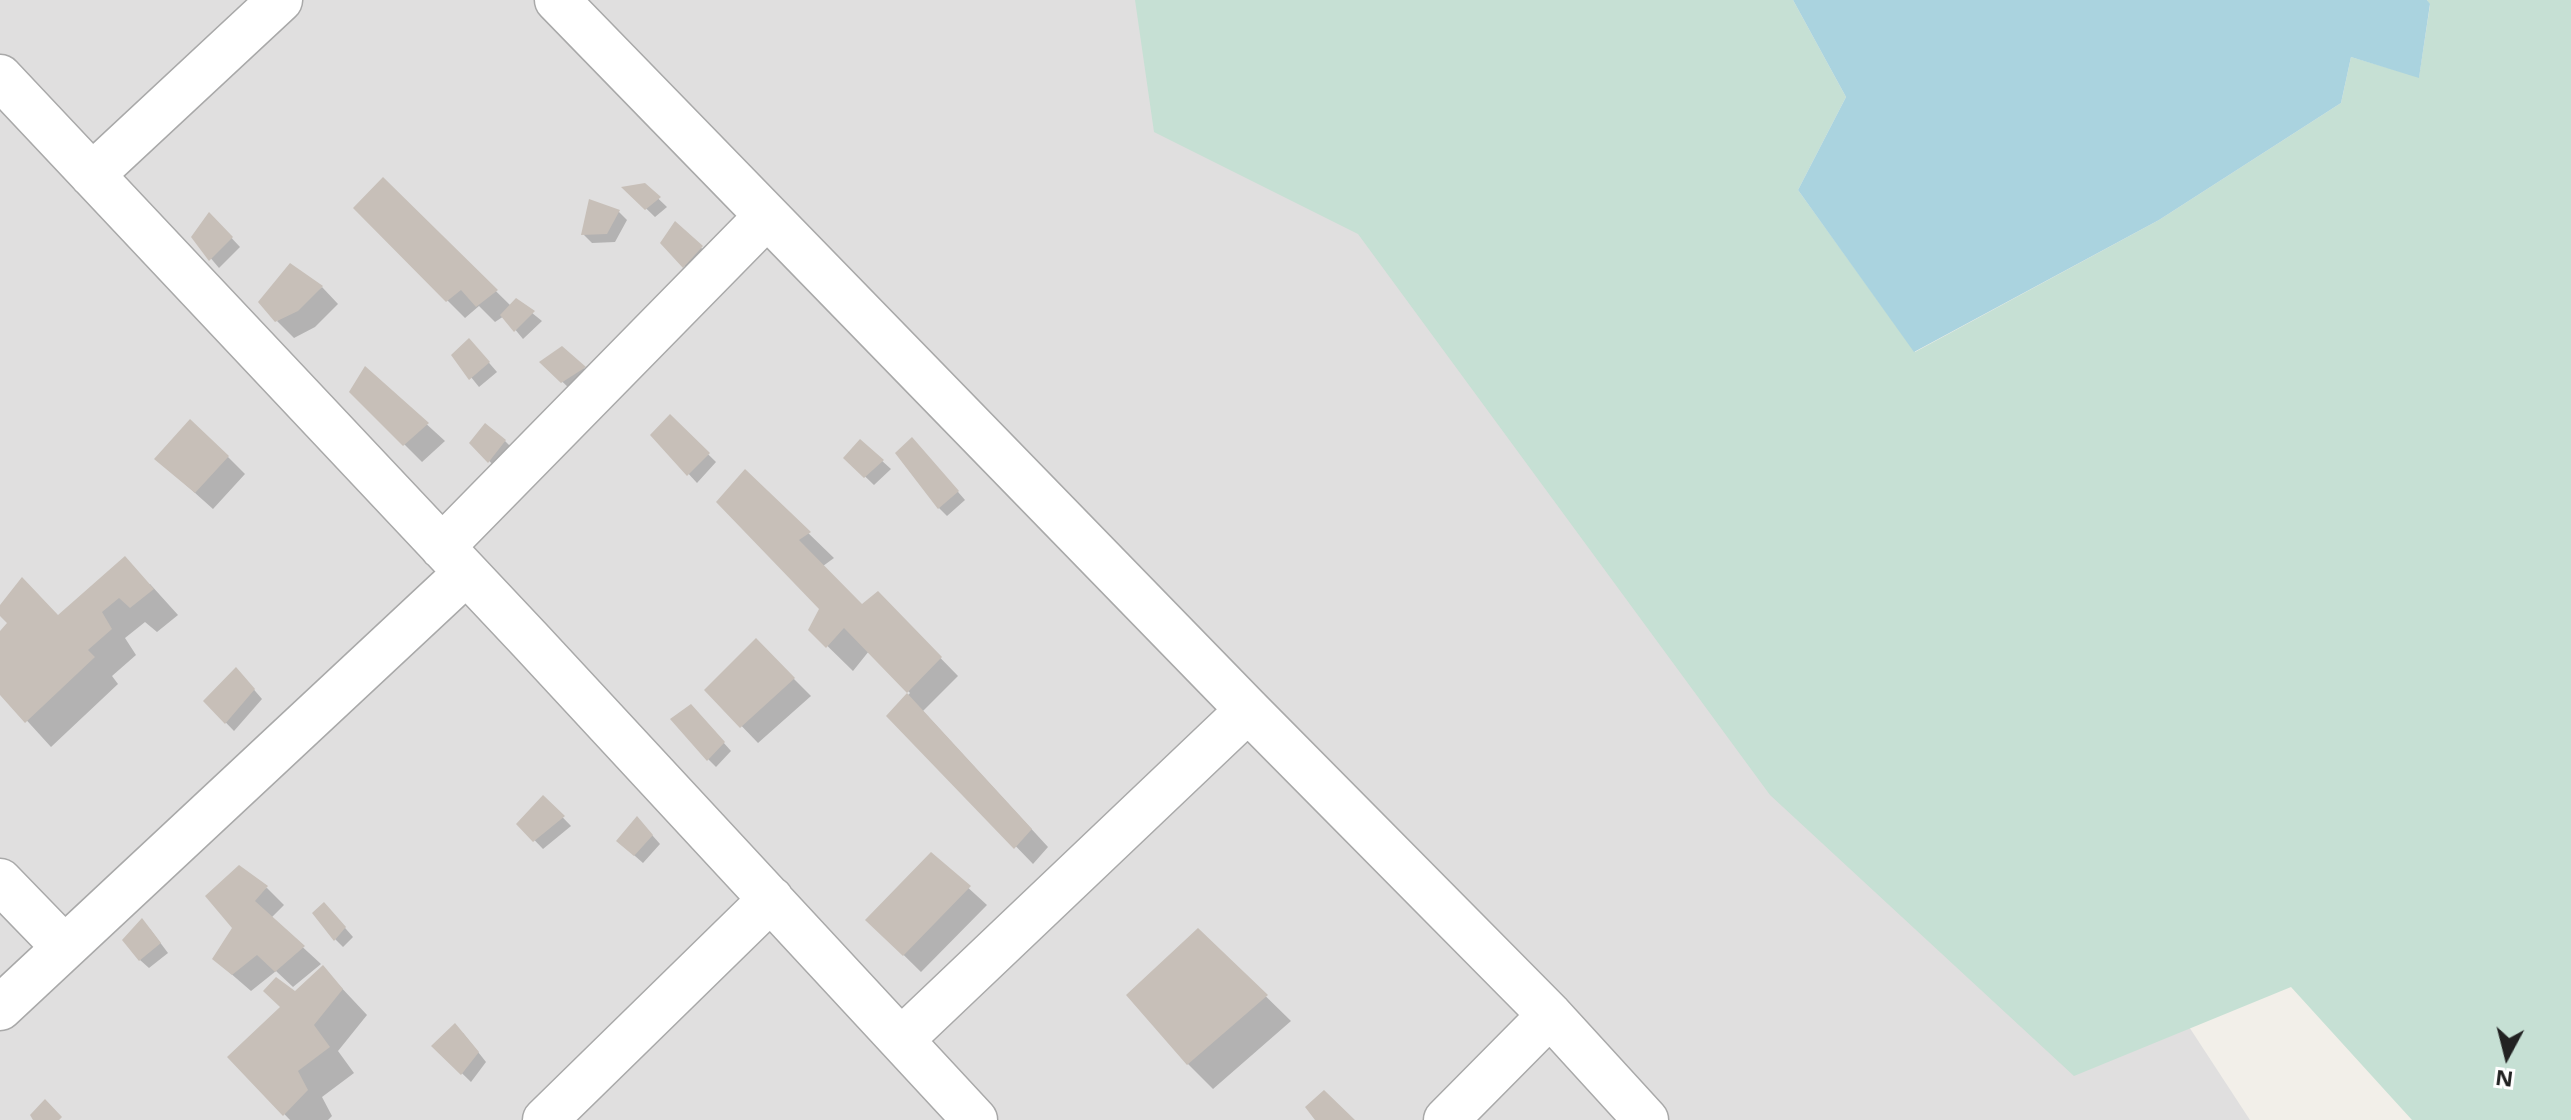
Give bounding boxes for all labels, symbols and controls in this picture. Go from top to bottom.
north arrow [2467,1016,2547,1096]
text: N [2493,1064,2515,1096]

